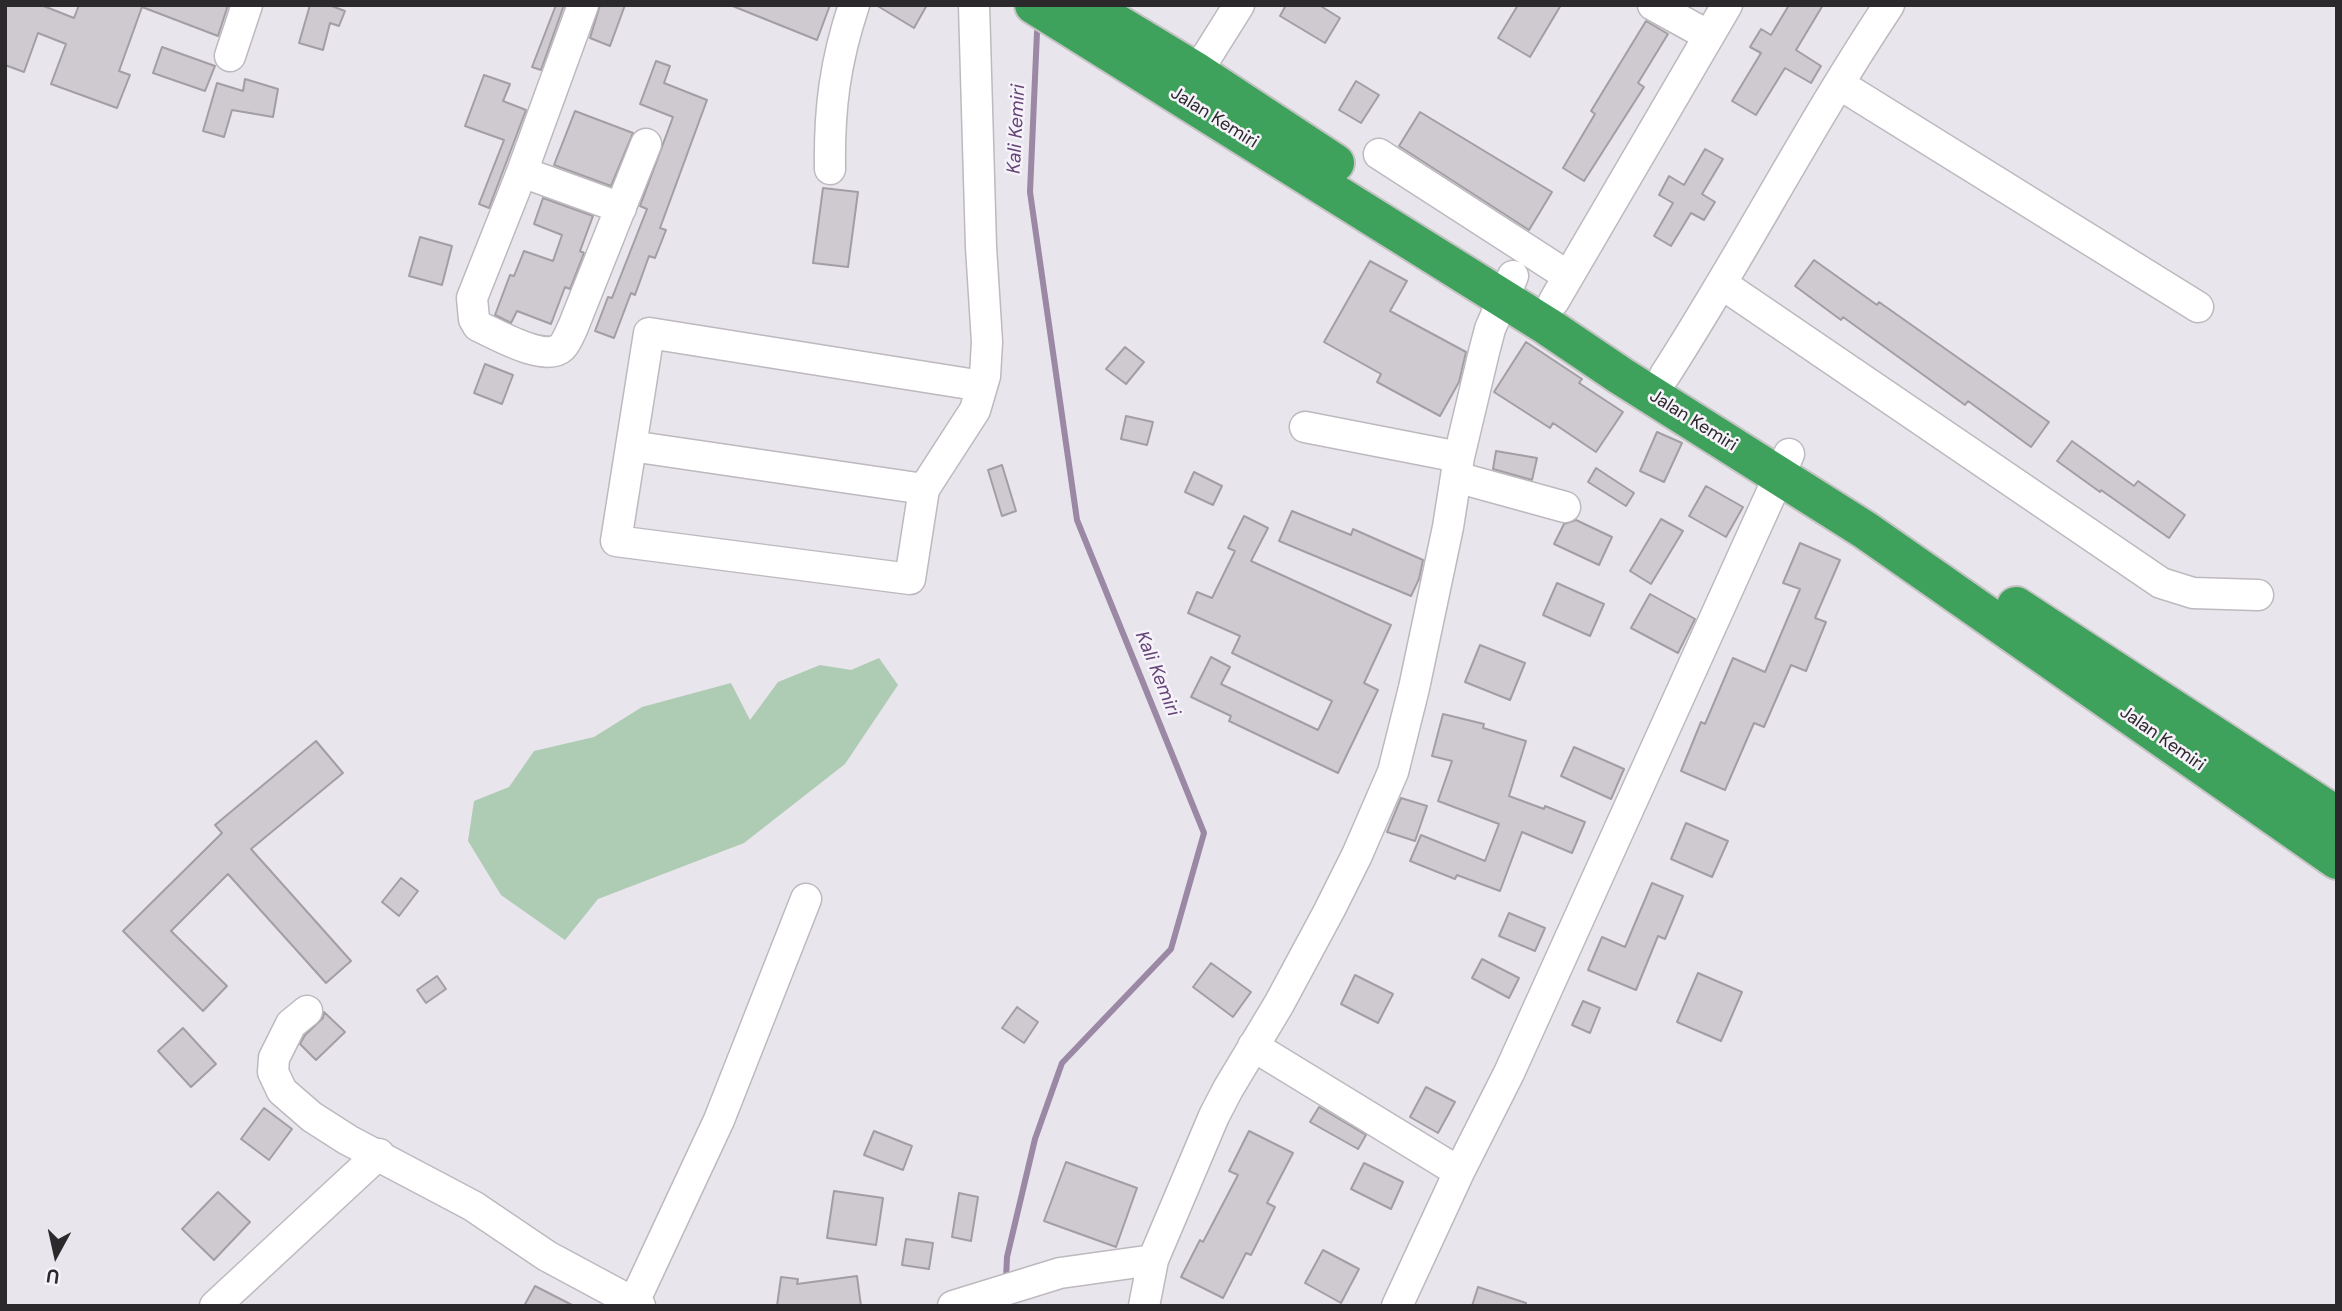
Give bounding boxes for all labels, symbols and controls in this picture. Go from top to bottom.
street label: Jalan Kemiri [1166,83,1262,153]
water label: Kali Kemiri [1003,84,1031,174]
street label: Jalan Kemiri [1645,386,1741,456]
water label: Kali Kemiri [1130,628,1184,720]
street label: Jalan Kemiri [2115,702,2209,776]
north arrow [21,1220,91,1290]
text: U [45,1263,61,1290]

